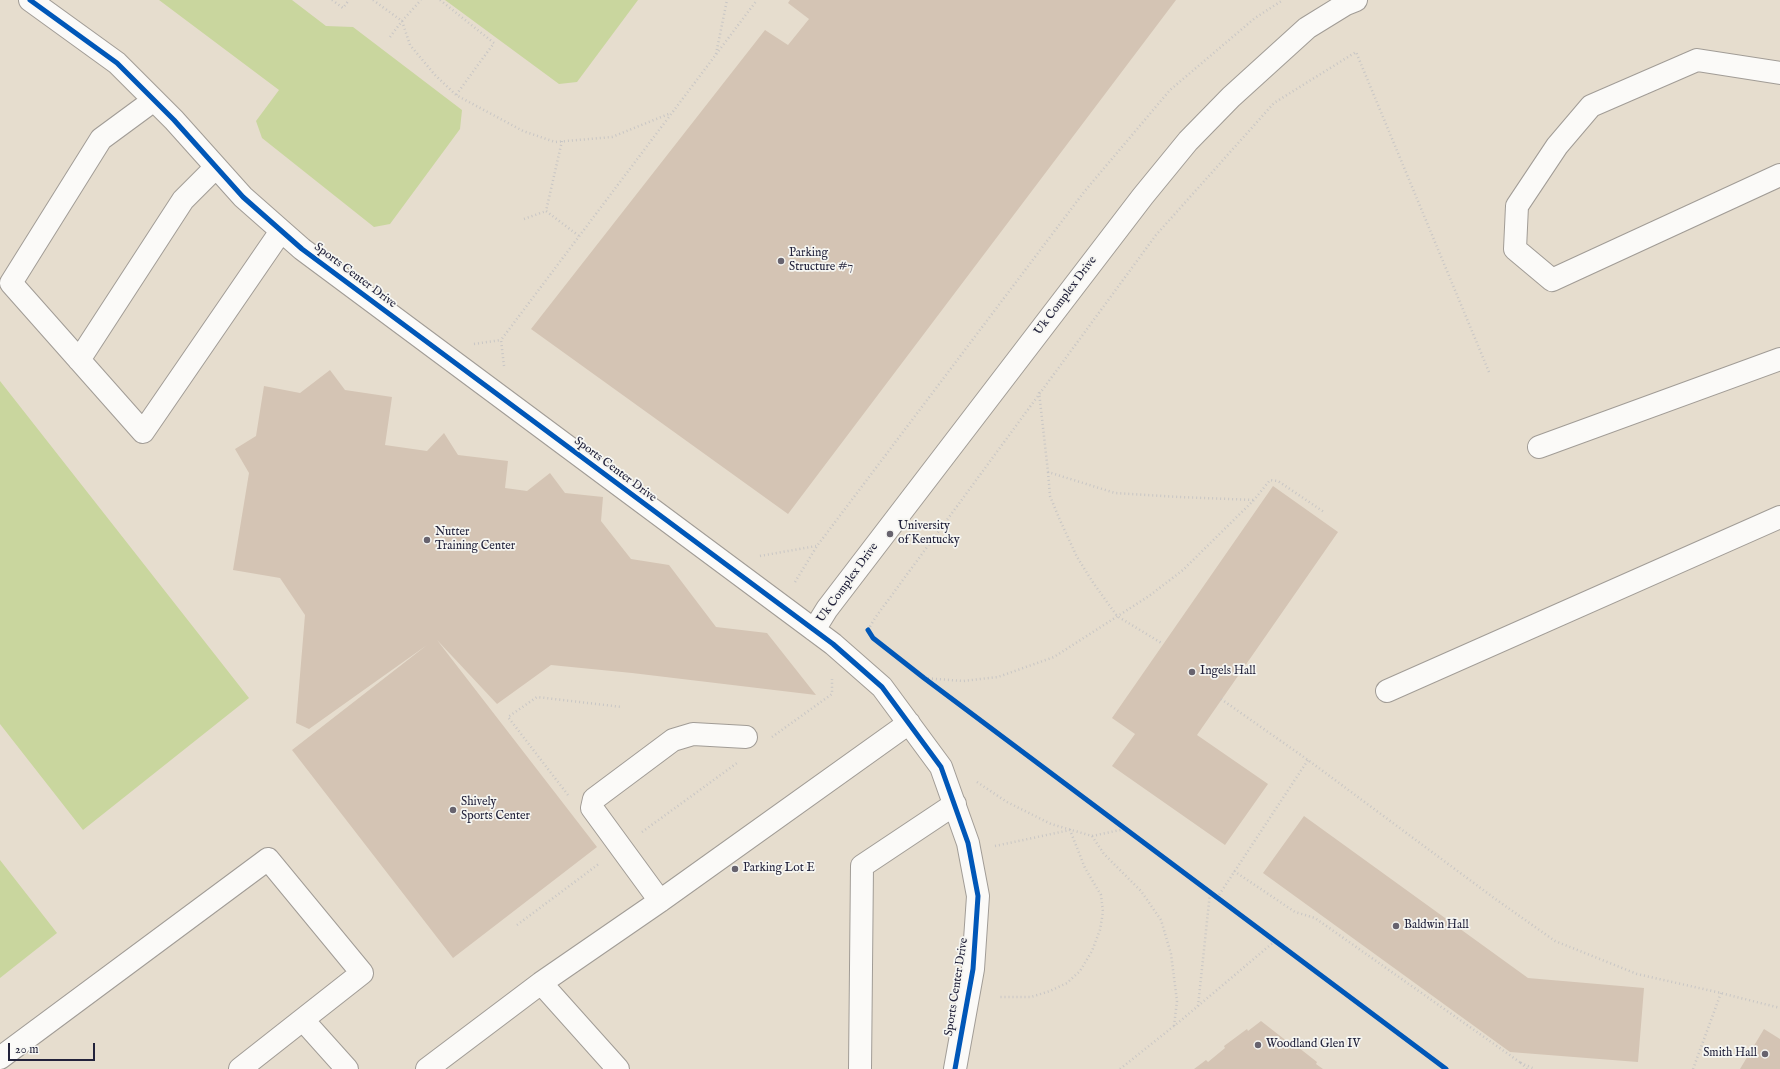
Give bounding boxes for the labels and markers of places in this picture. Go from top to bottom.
place label: Parking Structure #7 [789,247,853,275]
marker: Parking Structure #7 [776,256,786,266]
place label: University of Kentucky [898,520,960,548]
place label: Nutter Training Center [435,526,515,554]
marker: University of Kentucky [885,529,895,539]
marker: Nutter Training Center [422,535,432,545]
place label: Ingels Hall [1200,665,1256,679]
marker: Ingels Hall [1187,667,1197,677]
place label: Shively Sports Center [461,796,530,824]
marker: Shively Sports Center [448,805,458,815]
place label: Parking Lot E [743,862,815,876]
marker: Parking Lot E [730,864,740,874]
place label: Baldwin Hall [1404,919,1469,933]
marker: Baldwin Hall [1391,921,1401,931]
place label: Woodland Glen IV [1266,1038,1360,1052]
marker: Woodland Glen IV [1253,1040,1263,1050]
place label: Smith Hall [1703,1047,1757,1061]
marker: Smith Hall [1760,1049,1770,1059]

